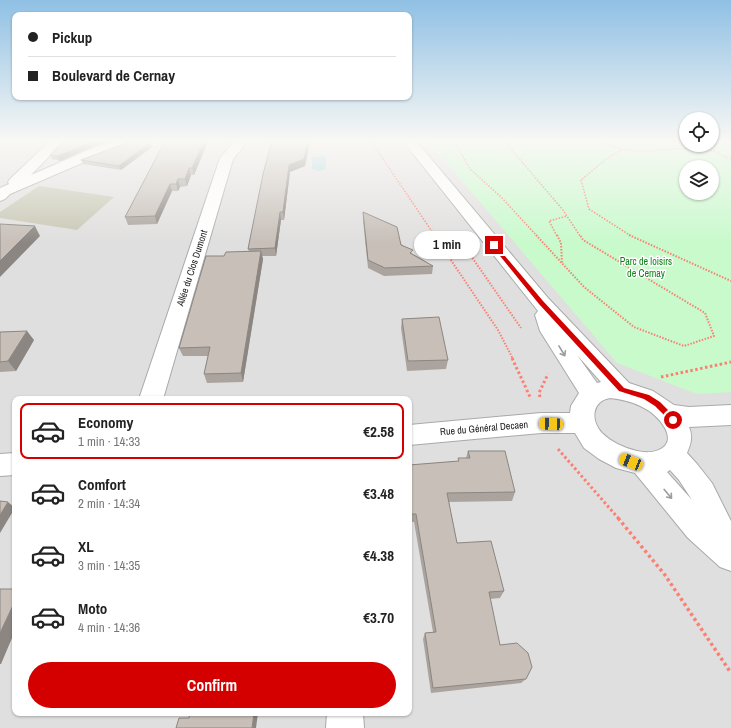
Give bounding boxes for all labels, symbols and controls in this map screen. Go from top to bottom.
text: Pickup [52,27,92,48]
text: Boulevard de Cernay [52,65,175,86]
map controls [679,112,719,200]
button: locate [679,112,719,152]
button: layers [679,160,719,200]
street label: Allée du Clos Dumont [173,228,211,309]
callout: 1 min [414,231,480,259]
text: 1 min [433,236,461,253]
route end [485,236,503,254]
park label: Parc de loisirs de Cernay [620,255,672,280]
one-way arrow [559,345,567,357]
route start [664,411,682,429]
text: Economy [78,412,133,433]
icon: car [30,413,66,449]
street label: Rue du Général Decaen [439,418,529,438]
car [539,418,563,430]
text: €2.58 [363,421,394,442]
text: 1 min · 14:33 [78,433,140,450]
car [618,452,644,472]
text: Comfort [78,474,126,495]
icon: car [30,475,66,511]
text: €3.48 [363,483,394,504]
one-way arrow [664,489,673,499]
text: 2 min · 14:34 [78,495,140,512]
text: XL [78,536,94,557]
icon: car [30,537,66,573]
text: €4.38 [363,545,394,566]
text: 3 min · 14:35 [78,557,140,574]
text: Moto [78,598,107,619]
icon: car [30,599,66,635]
text: €3.70 [363,607,394,628]
text: 4 min · 14:36 [78,619,140,636]
button: Confirm [28,662,396,708]

